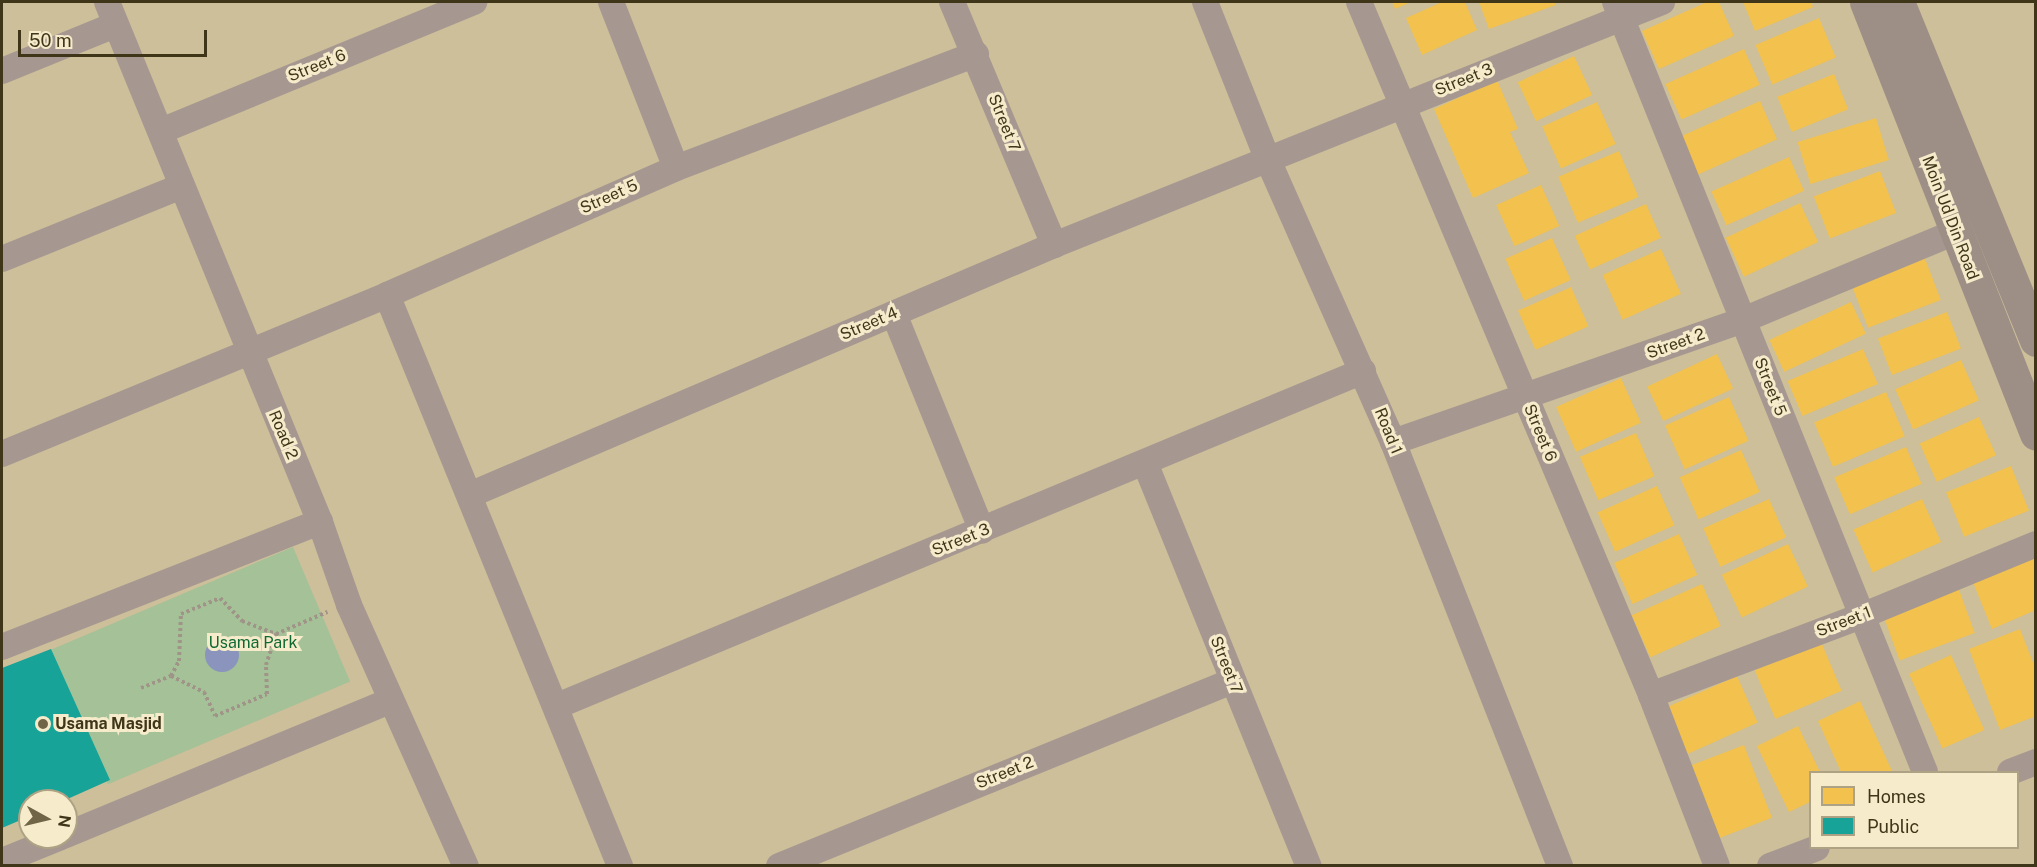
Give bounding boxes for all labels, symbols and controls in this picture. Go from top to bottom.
scale bar [21,18,210,56]
text: 50 m [29,30,72,51]
street label: Street 6 [285,46,349,86]
street label: Street 3 [1432,60,1496,100]
street label: Street 7 [984,91,1024,155]
street label: Moin Ud Din Road [1918,153,1982,283]
street label: Street 5 [577,176,641,218]
street label: Street 4 [837,303,901,345]
street label: Street 2 [1644,325,1708,363]
street label: Street 5 [1750,355,1790,419]
street label: Street 6 [1519,401,1561,465]
street label: Road 1 [1370,405,1406,457]
street label: Road 2 [264,408,302,462]
street label: Street 3 [929,520,993,560]
street label: Street 1 [1814,603,1874,641]
park label: Usama Park [209,633,297,653]
street label: Street 7 [1206,633,1246,697]
place label: Usama Masjid [55,714,162,734]
marker: Usama Masjid [36,717,50,731]
street label: Street 2 [974,753,1036,793]
legend [1809,771,2019,849]
text: Homes [1867,786,1926,807]
north arrow [18,789,78,849]
text: N [54,814,75,829]
text: Public [1867,816,1919,837]

